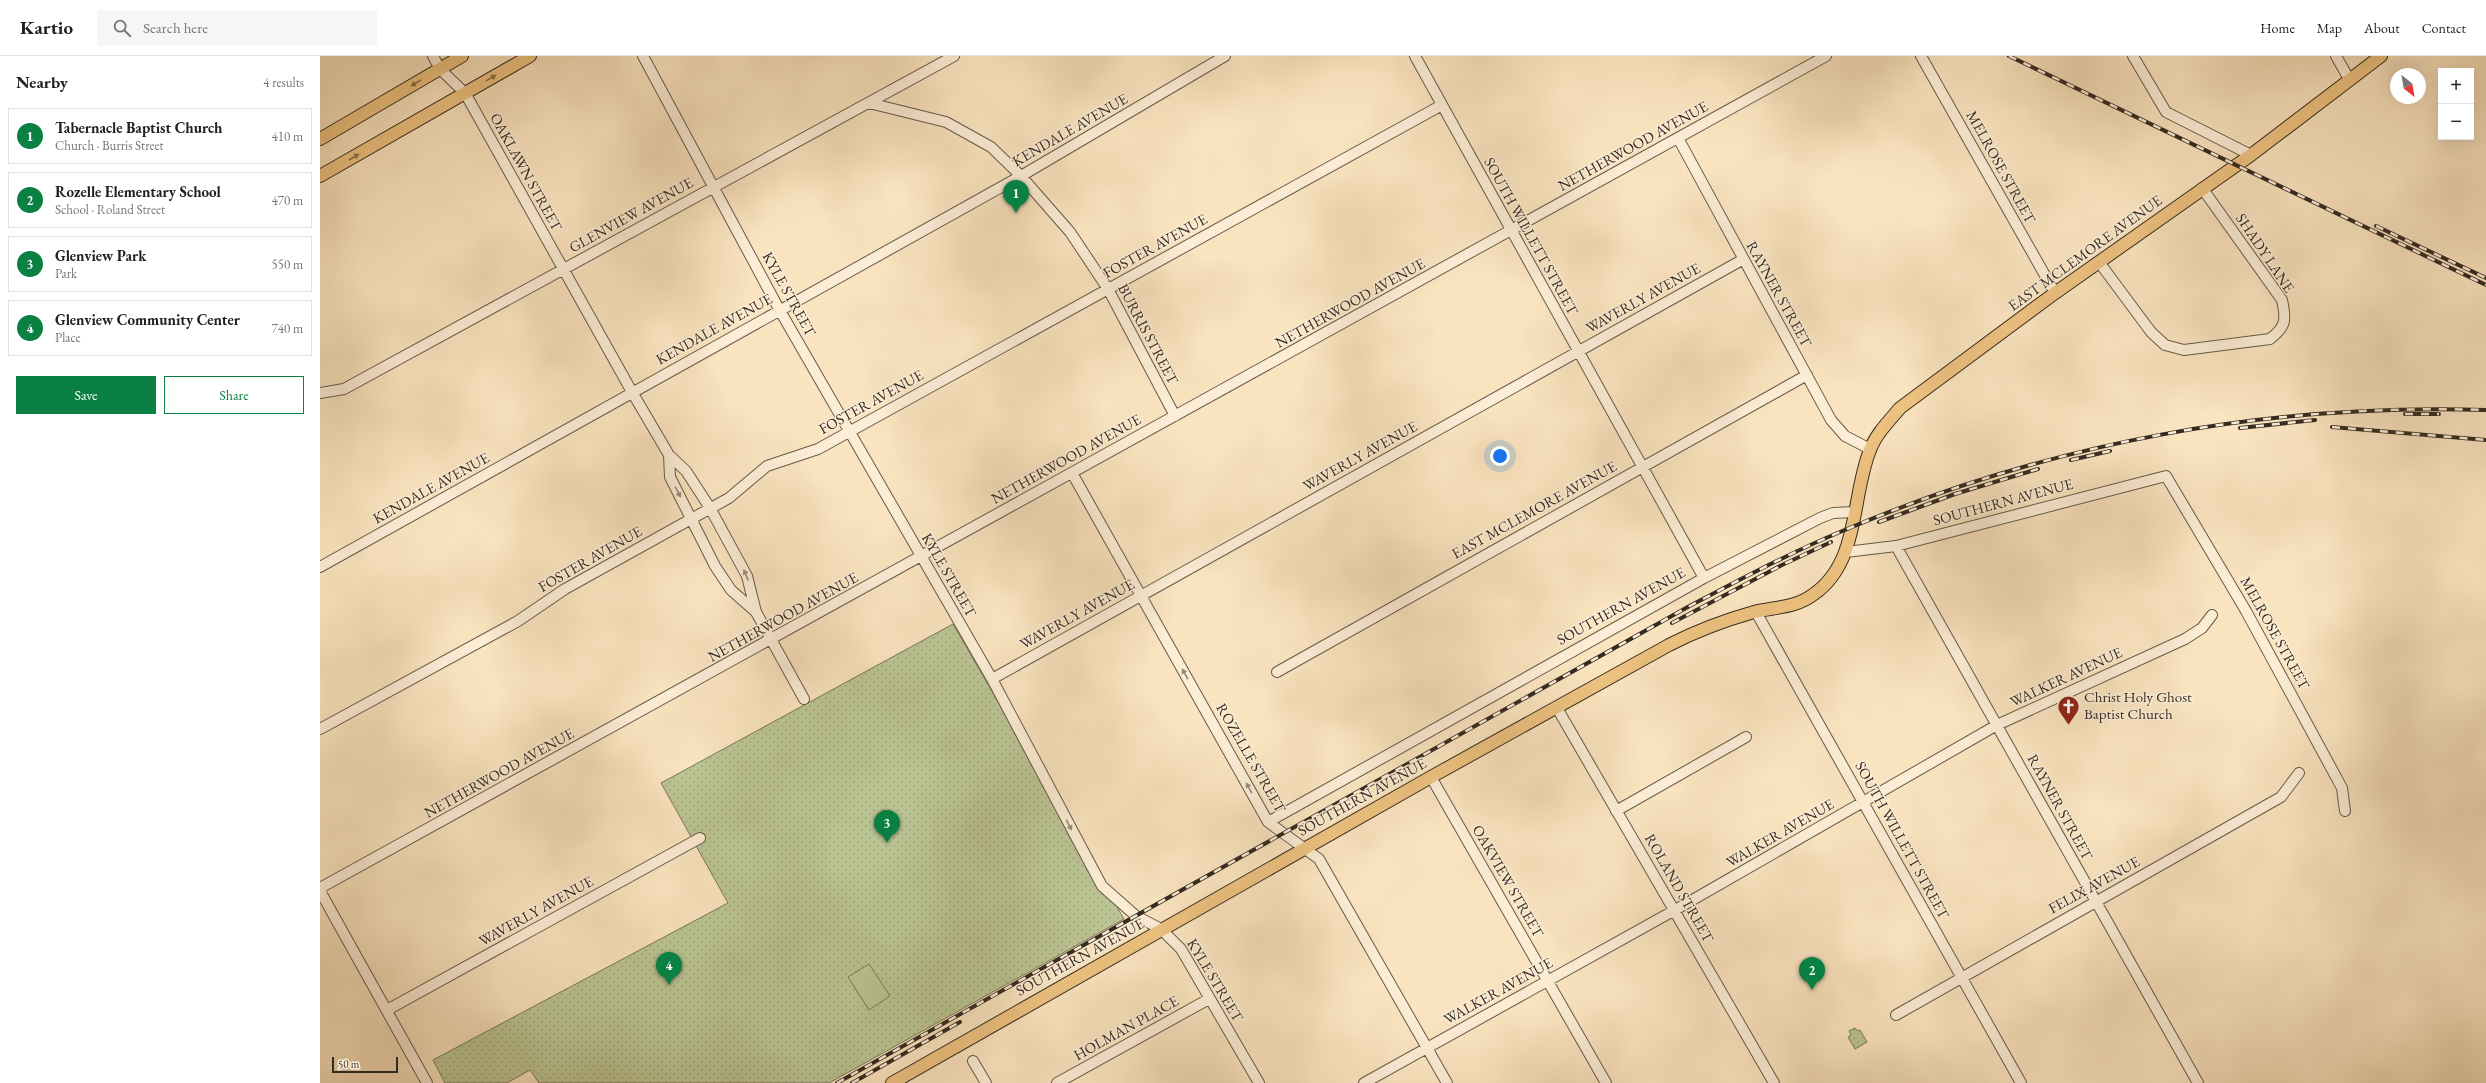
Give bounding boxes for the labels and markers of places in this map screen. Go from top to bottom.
pin: 1 [1003,180,1029,213]
place label: Christ Holy Ghost Baptist Church [2084,687,2192,723]
church icon: Christ Holy Ghost Baptist Church [2055,693,2081,726]
pin: 3 [874,810,900,843]
pin: 4 [656,952,682,985]
pin: 2 [1799,957,1825,990]

